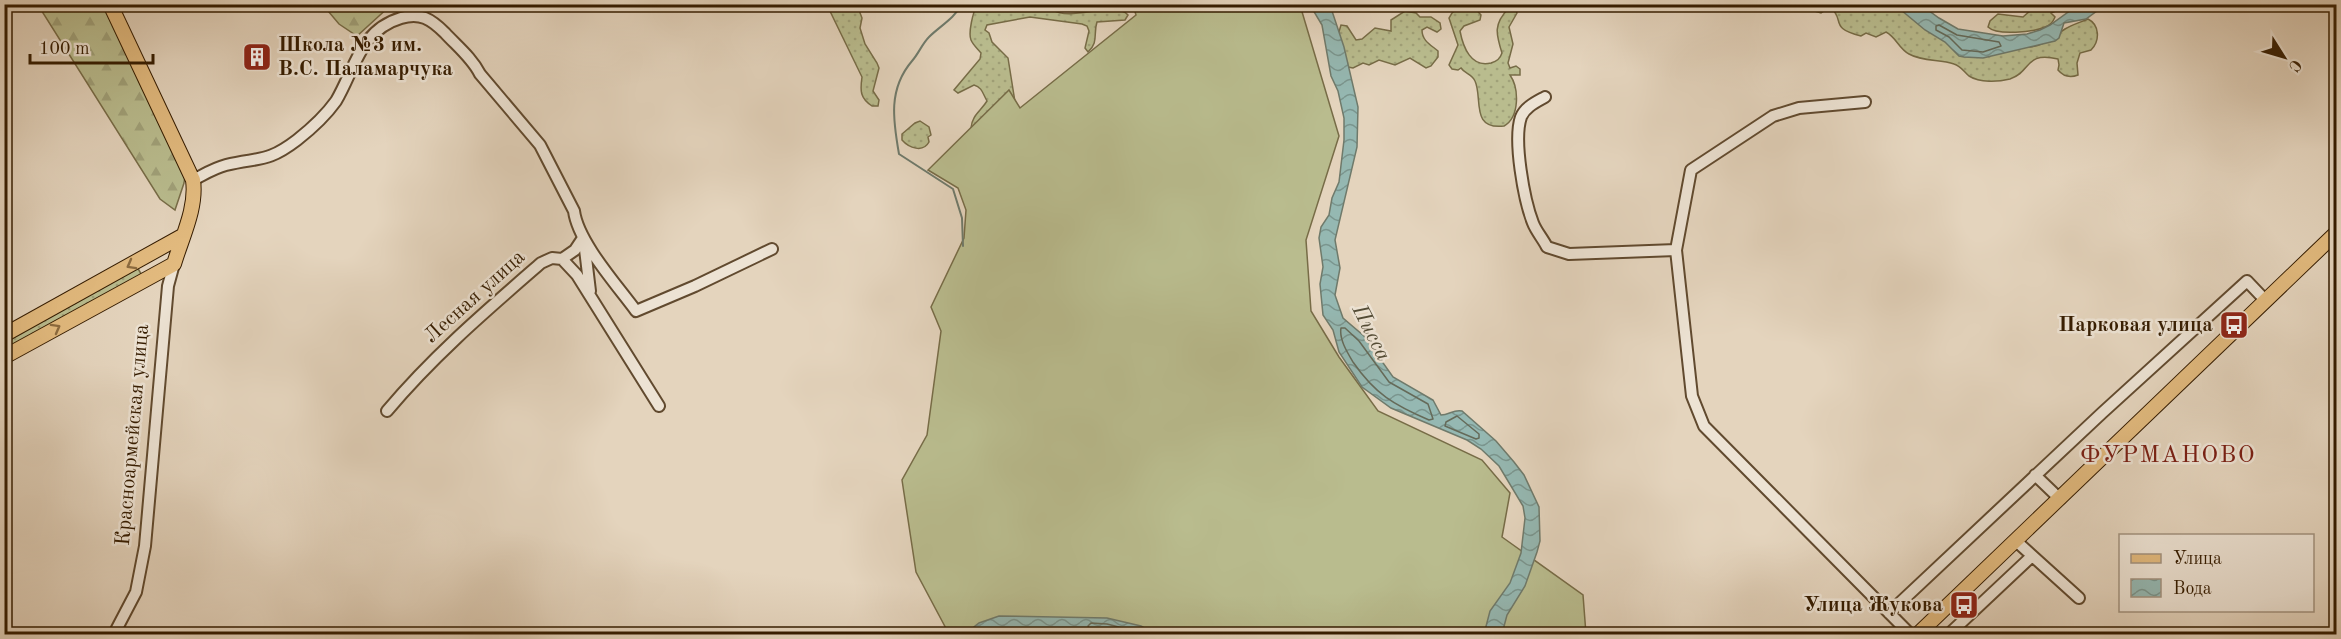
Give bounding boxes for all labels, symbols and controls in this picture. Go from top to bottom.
scale bar [30,27,153,65]
north arrow [2254,27,2314,87]
place label: Школа №3 им. В.С. Паламарчука [278,35,453,80]
text: 100 m [39,40,90,58]
building icon: Школа №3 им. В.С. Паламарчука [241,41,273,73]
text: С [2285,56,2304,74]
street label: Лесная улица [421,247,529,347]
one-way arrow [127,258,137,269]
water label: Писса [1347,300,1395,365]
bus stop icon: Парковая улица [2218,309,2250,341]
place label: Парковая улица [2058,315,2213,336]
street label: Красноармейская улица [113,323,153,547]
one-way arrow [50,324,60,335]
district label: ФУРМАНОВО [2080,444,2256,468]
legend [2119,534,2314,612]
text: Улица [2173,550,2222,568]
text: Вода [2173,580,2212,598]
bus stop icon: Улица Жукова [1948,589,1980,621]
place label: Улица Жукова [1804,595,1943,616]

